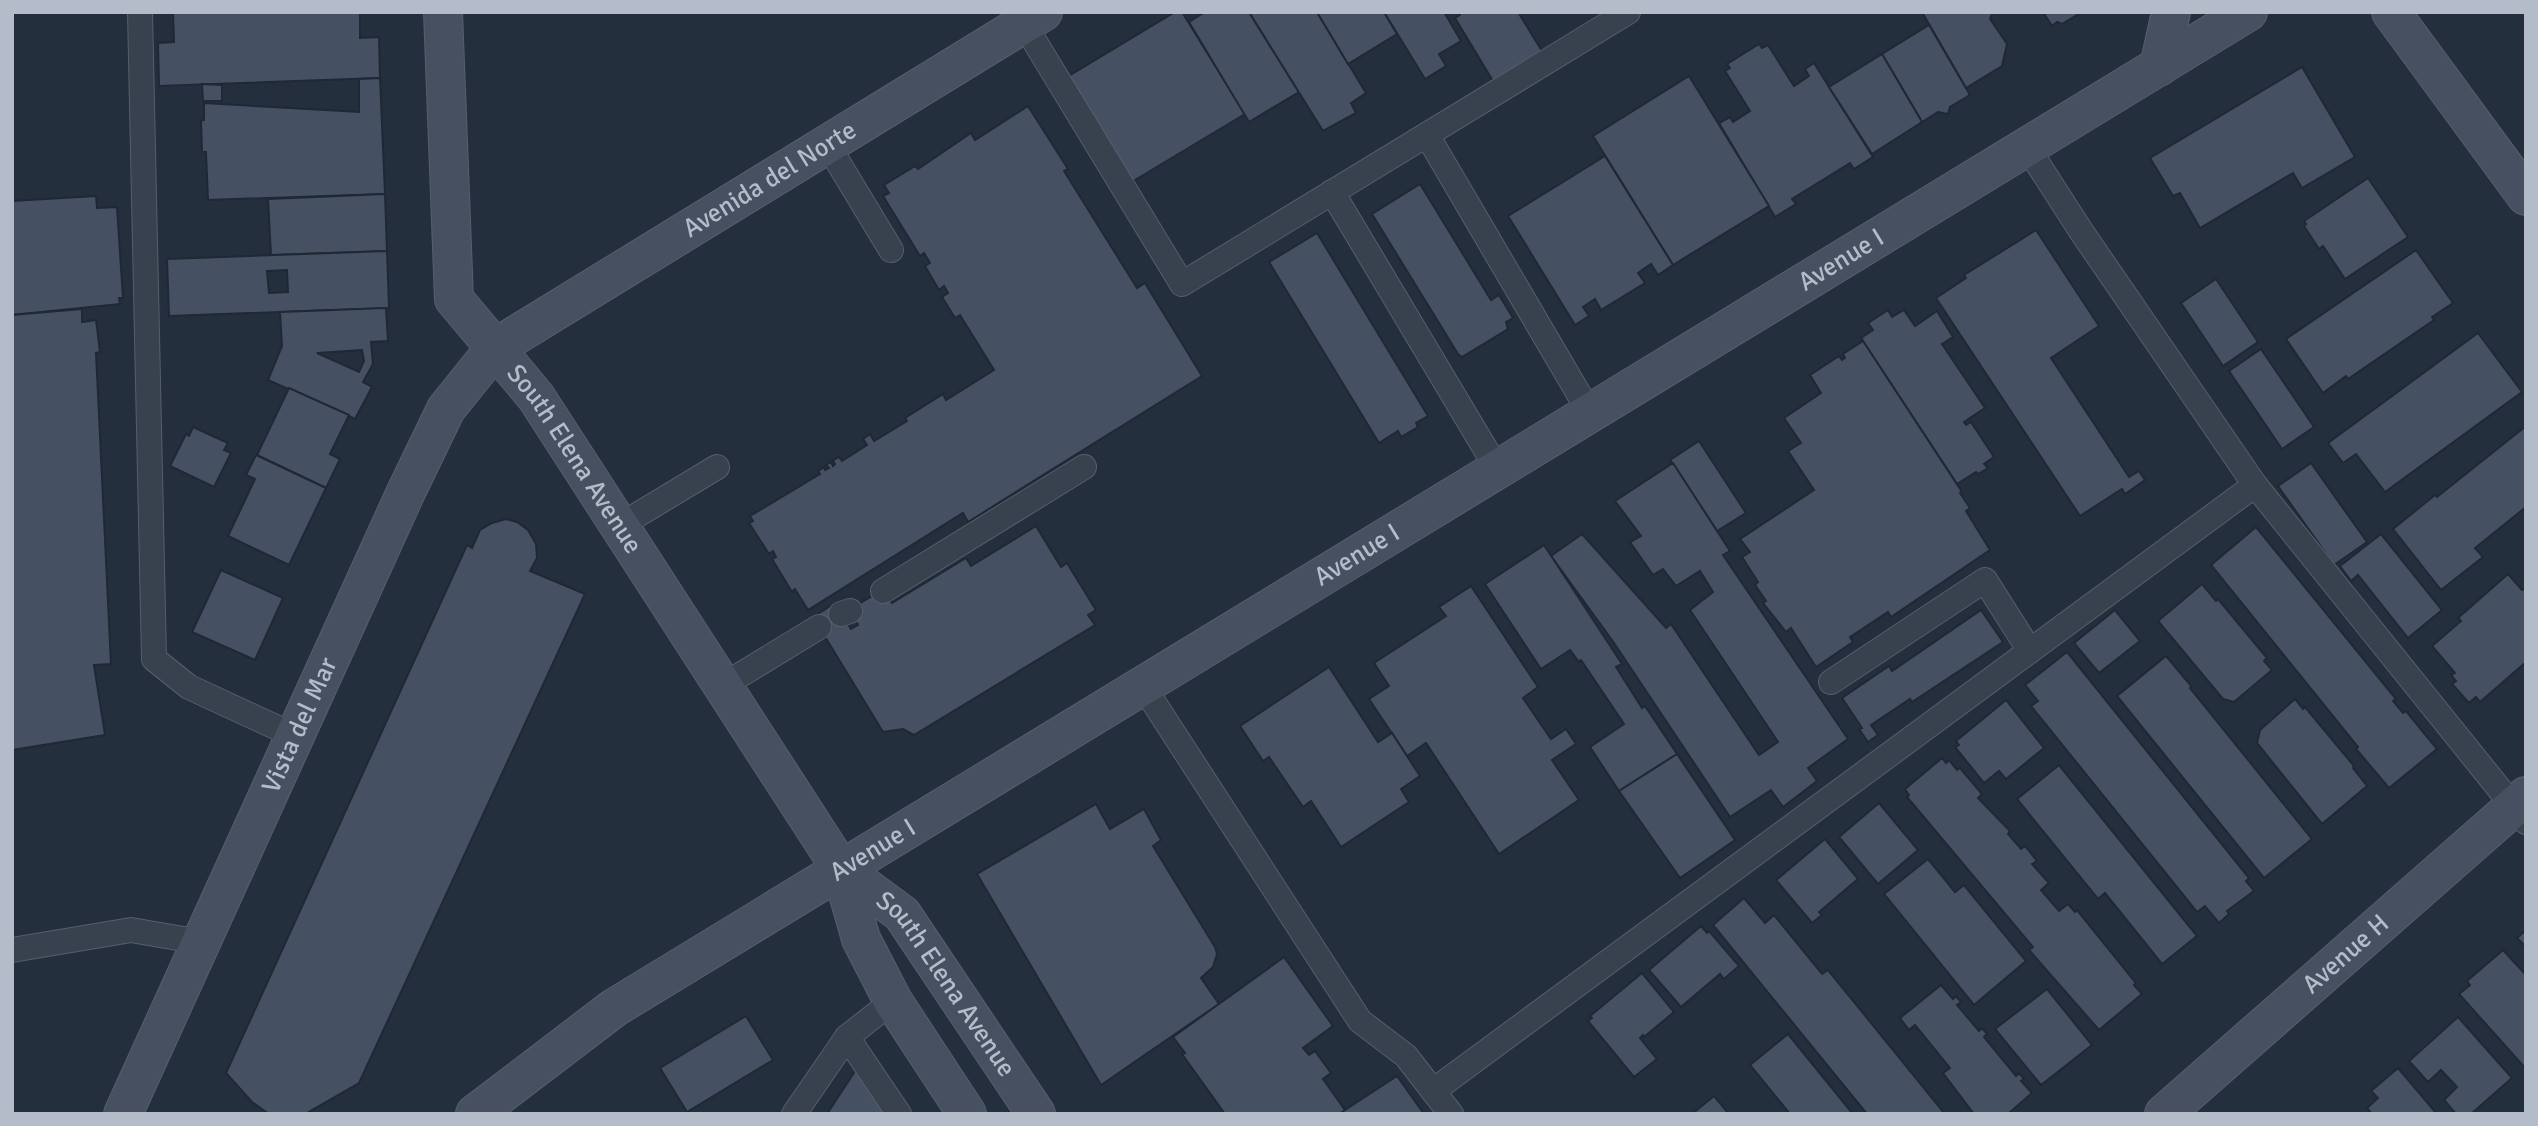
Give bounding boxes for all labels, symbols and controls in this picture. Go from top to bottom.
street label: Avenida del Norte [677,114,862,245]
street label: Avenue I [1792,222,1890,298]
street label: South Elena Avenue [500,358,649,560]
street label: Avenue I [1308,517,1406,593]
street label: Vista del Mar [255,652,345,798]
street label: Avenue I [824,812,922,889]
street label: South Elena Avenue [870,884,1023,1083]
street label: Avenue H [2296,908,2396,1001]

